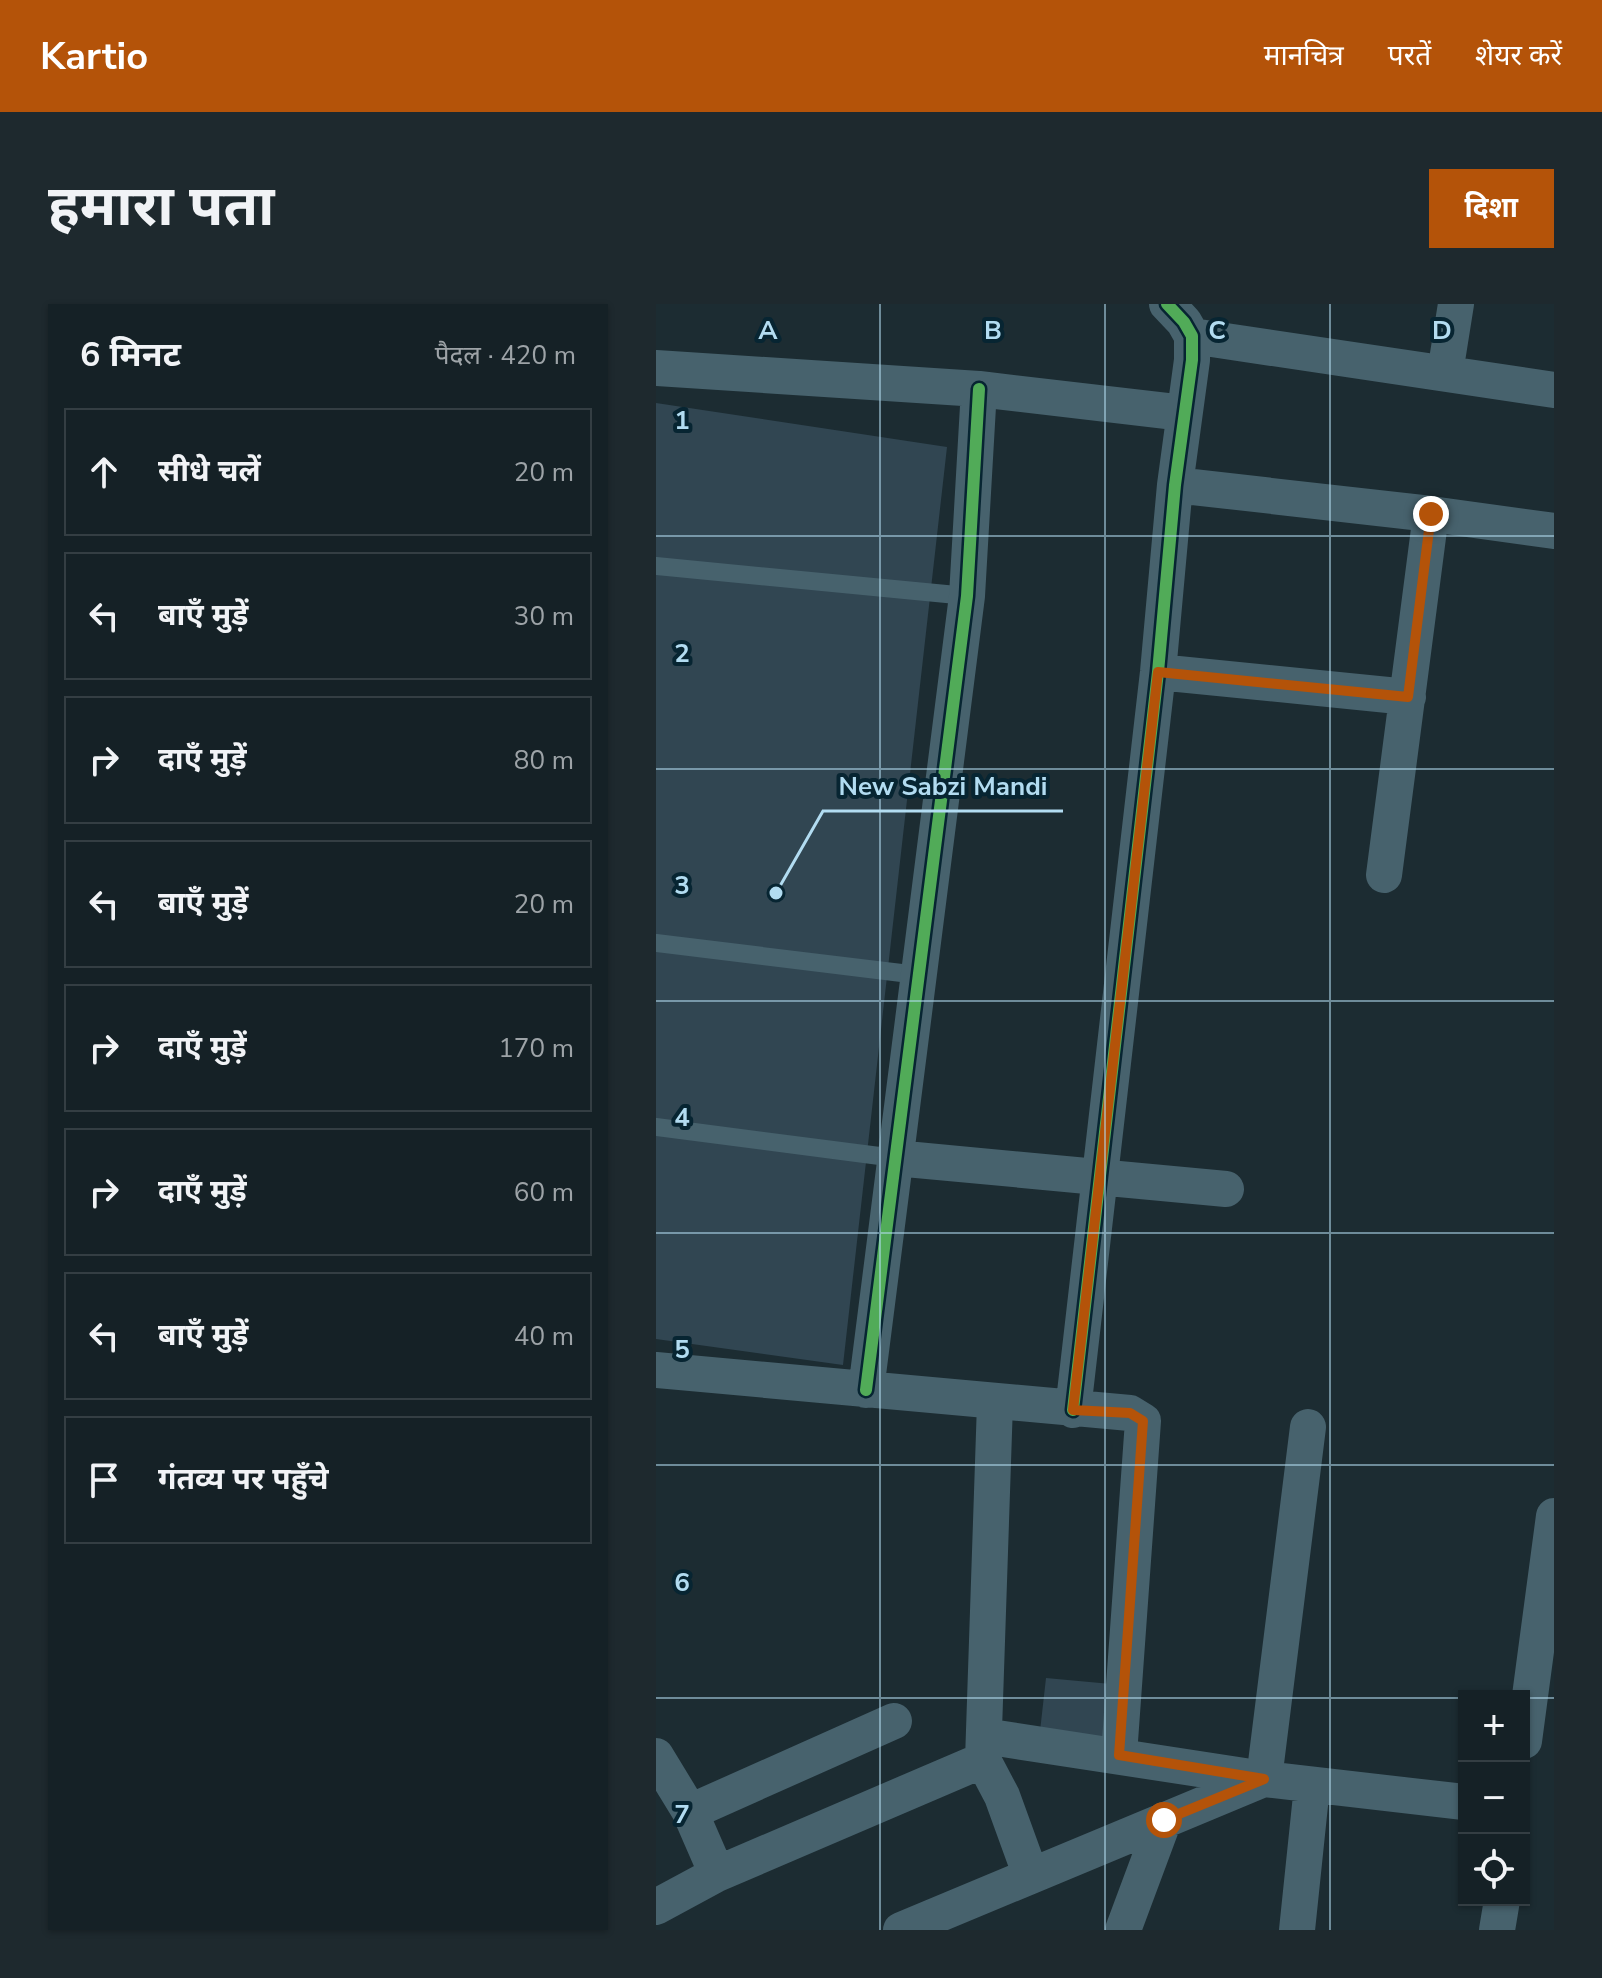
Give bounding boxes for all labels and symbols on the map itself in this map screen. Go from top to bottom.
text: A [758,313,778,348]
text: B [984,313,1002,348]
text: C [1208,313,1226,348]
text: D [1432,313,1452,348]
text: 1 [674,403,690,438]
route end [1413,496,1449,532]
text: 2 [674,636,690,671]
callout: New Sabzi Mandi [823,761,1063,811]
text: New Sabzi Mandi [839,769,1047,804]
text: 3 [674,868,690,903]
text: 4 [674,1100,690,1135]
text: 5 [674,1332,690,1367]
text: 6 [674,1565,690,1600]
text: 7 [674,1797,690,1832]
route start [1146,1802,1182,1838]

